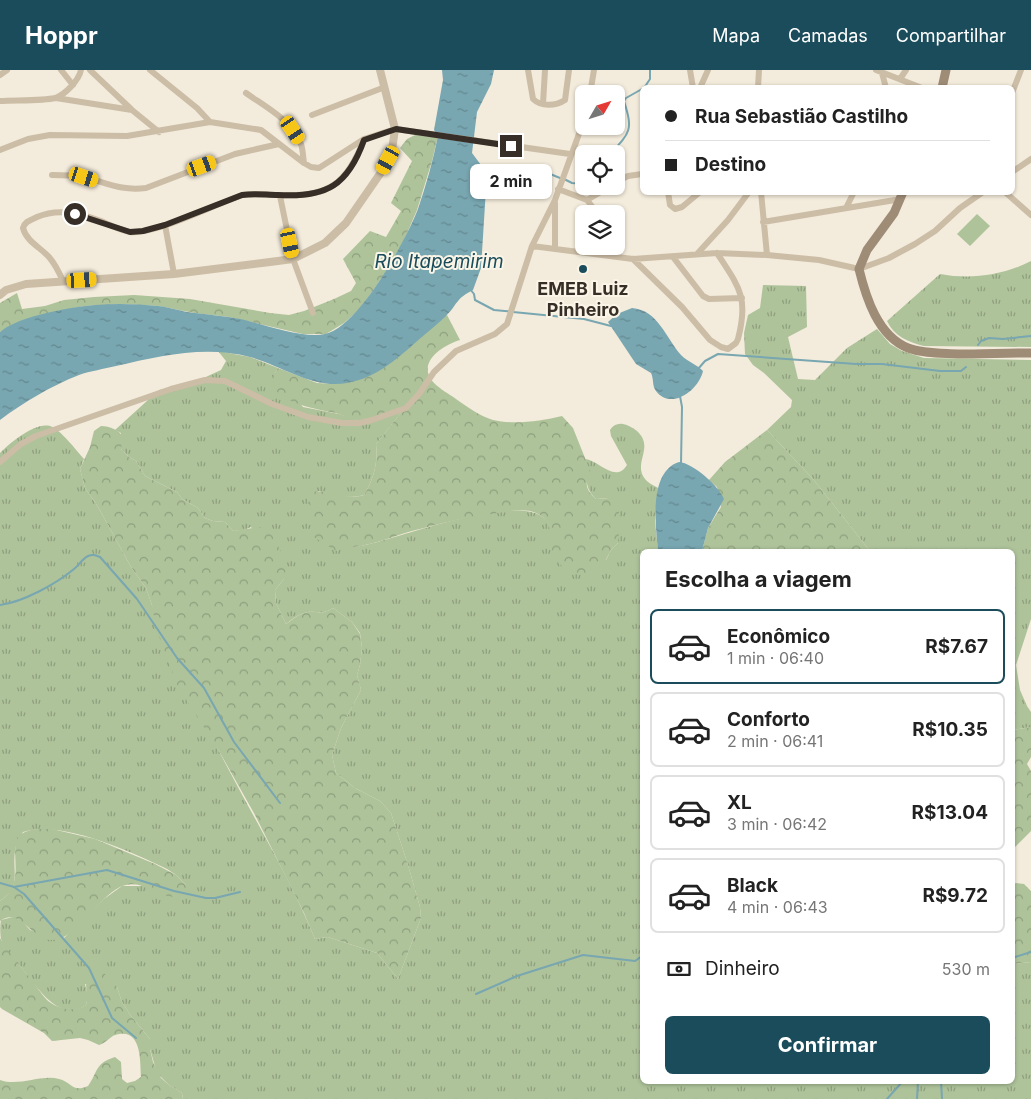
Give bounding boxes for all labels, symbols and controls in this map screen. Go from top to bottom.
text: Hoppr [25,21,98,50]
text: Mapa [712,25,760,46]
text: Camadas [788,25,868,46]
text: Compartilhar [896,25,1006,46]
north arrow [575,85,625,135]
map controls [575,85,625,255]
text: Rua Sebastião Castilho [695,105,908,128]
car [278,113,307,147]
route end [500,135,522,157]
car [374,143,401,177]
button: locate [575,145,625,195]
text: Destino [695,153,766,176]
car [185,154,218,178]
callout: 2 min [470,164,552,198]
car [67,165,100,189]
text: 2 min [490,171,532,191]
route start [64,203,86,225]
button: layers [575,205,625,255]
car [279,227,300,259]
water label: Rio Itapemirim [374,250,504,273]
marker: EMEB Luiz Pinheiro [577,263,589,275]
car [66,272,97,288]
place label: EMEB Luiz Pinheiro [537,278,629,320]
text: Escolha a viagem [665,566,852,592]
icon: car [667,624,712,669]
text: Econômico [727,625,830,648]
text: R$7.67 [925,635,988,658]
text: 1 min · 06:40 [727,648,824,668]
icon: car [667,707,712,752]
text: Conforto [727,708,810,731]
text: R$10.35 [912,718,988,741]
text: 2 min · 06:41 [727,731,823,751]
icon: car [667,790,712,835]
text: XL [727,791,752,814]
text: R$13.04 [912,801,988,824]
text: 3 min · 06:42 [727,814,827,834]
icon: car [667,873,712,918]
text: Black [727,874,778,897]
text: R$9.72 [922,884,988,907]
text: 4 min · 06:43 [727,897,828,917]
icon: cash [665,955,693,983]
text: Dinheiro [705,957,780,980]
text: 530 m [942,959,990,979]
button: Confirmar [665,1016,990,1074]

